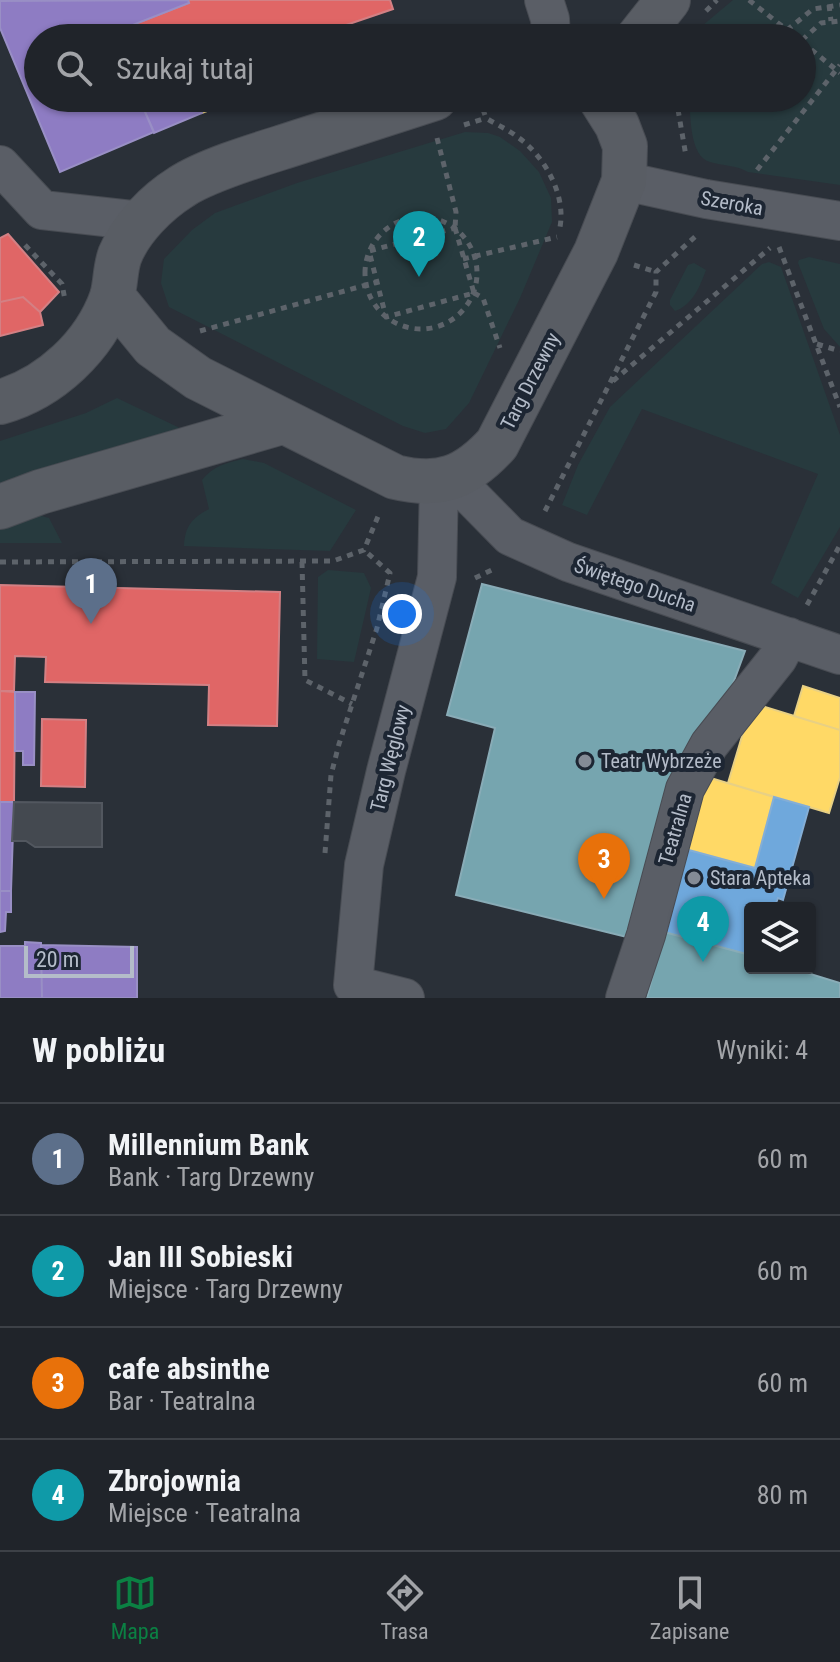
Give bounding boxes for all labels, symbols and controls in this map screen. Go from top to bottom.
search box [24,24,816,112]
icon: search [52,46,96,90]
text: Szukaj tutaj [116,51,254,86]
street label: Szeroka [699,186,765,220]
pin: 2 [393,211,445,277]
street label: Targ Drzewny [495,328,565,434]
street label: Świętego Ducha [571,553,699,617]
pin: 1 [65,558,117,624]
your location [382,594,422,634]
street label: Targ Węglowy [365,702,415,814]
place label: Teatr Wybrzeże [601,749,722,773]
marker: Teatr Wybrzeże [576,752,594,770]
street label: Teatralna [653,790,697,868]
pin: 3 [578,833,630,899]
place label: Stara Apteka [710,866,811,890]
marker: Stara Apteka [685,869,703,887]
pin: 4 [677,896,729,962]
map controls [744,902,816,974]
button: layers [744,902,816,974]
scale bar [24,942,134,978]
text: 20 m [36,947,79,972]
text: W pobliżu [32,1030,165,1070]
text: Wyniki: 4 [716,1035,808,1065]
text: Millennium Bank [108,1127,309,1162]
text: 1 [51,1144,65,1174]
text: 60 m [757,1144,808,1174]
text: Bank · Targ Drzewny [108,1162,314,1192]
text: Jan III Sobieski [108,1239,293,1274]
text: 2 [51,1256,65,1286]
text: 60 m [757,1256,808,1286]
text: Miejsce · Targ Drzewny [108,1274,343,1304]
text: cafe absinthe [108,1351,270,1386]
text: 3 [51,1368,65,1398]
text: 60 m [757,1368,808,1398]
text: Bar · Teatralna [108,1386,256,1416]
text: Zbrojownia [108,1463,241,1498]
text: 4 [51,1480,65,1510]
text: 80 m [757,1480,808,1510]
text: Miejsce · Teatralna [108,1498,301,1528]
tab: Mapa [111,1571,159,1644]
tab: Trasa [381,1571,429,1644]
tab: Zapisane [650,1571,729,1644]

